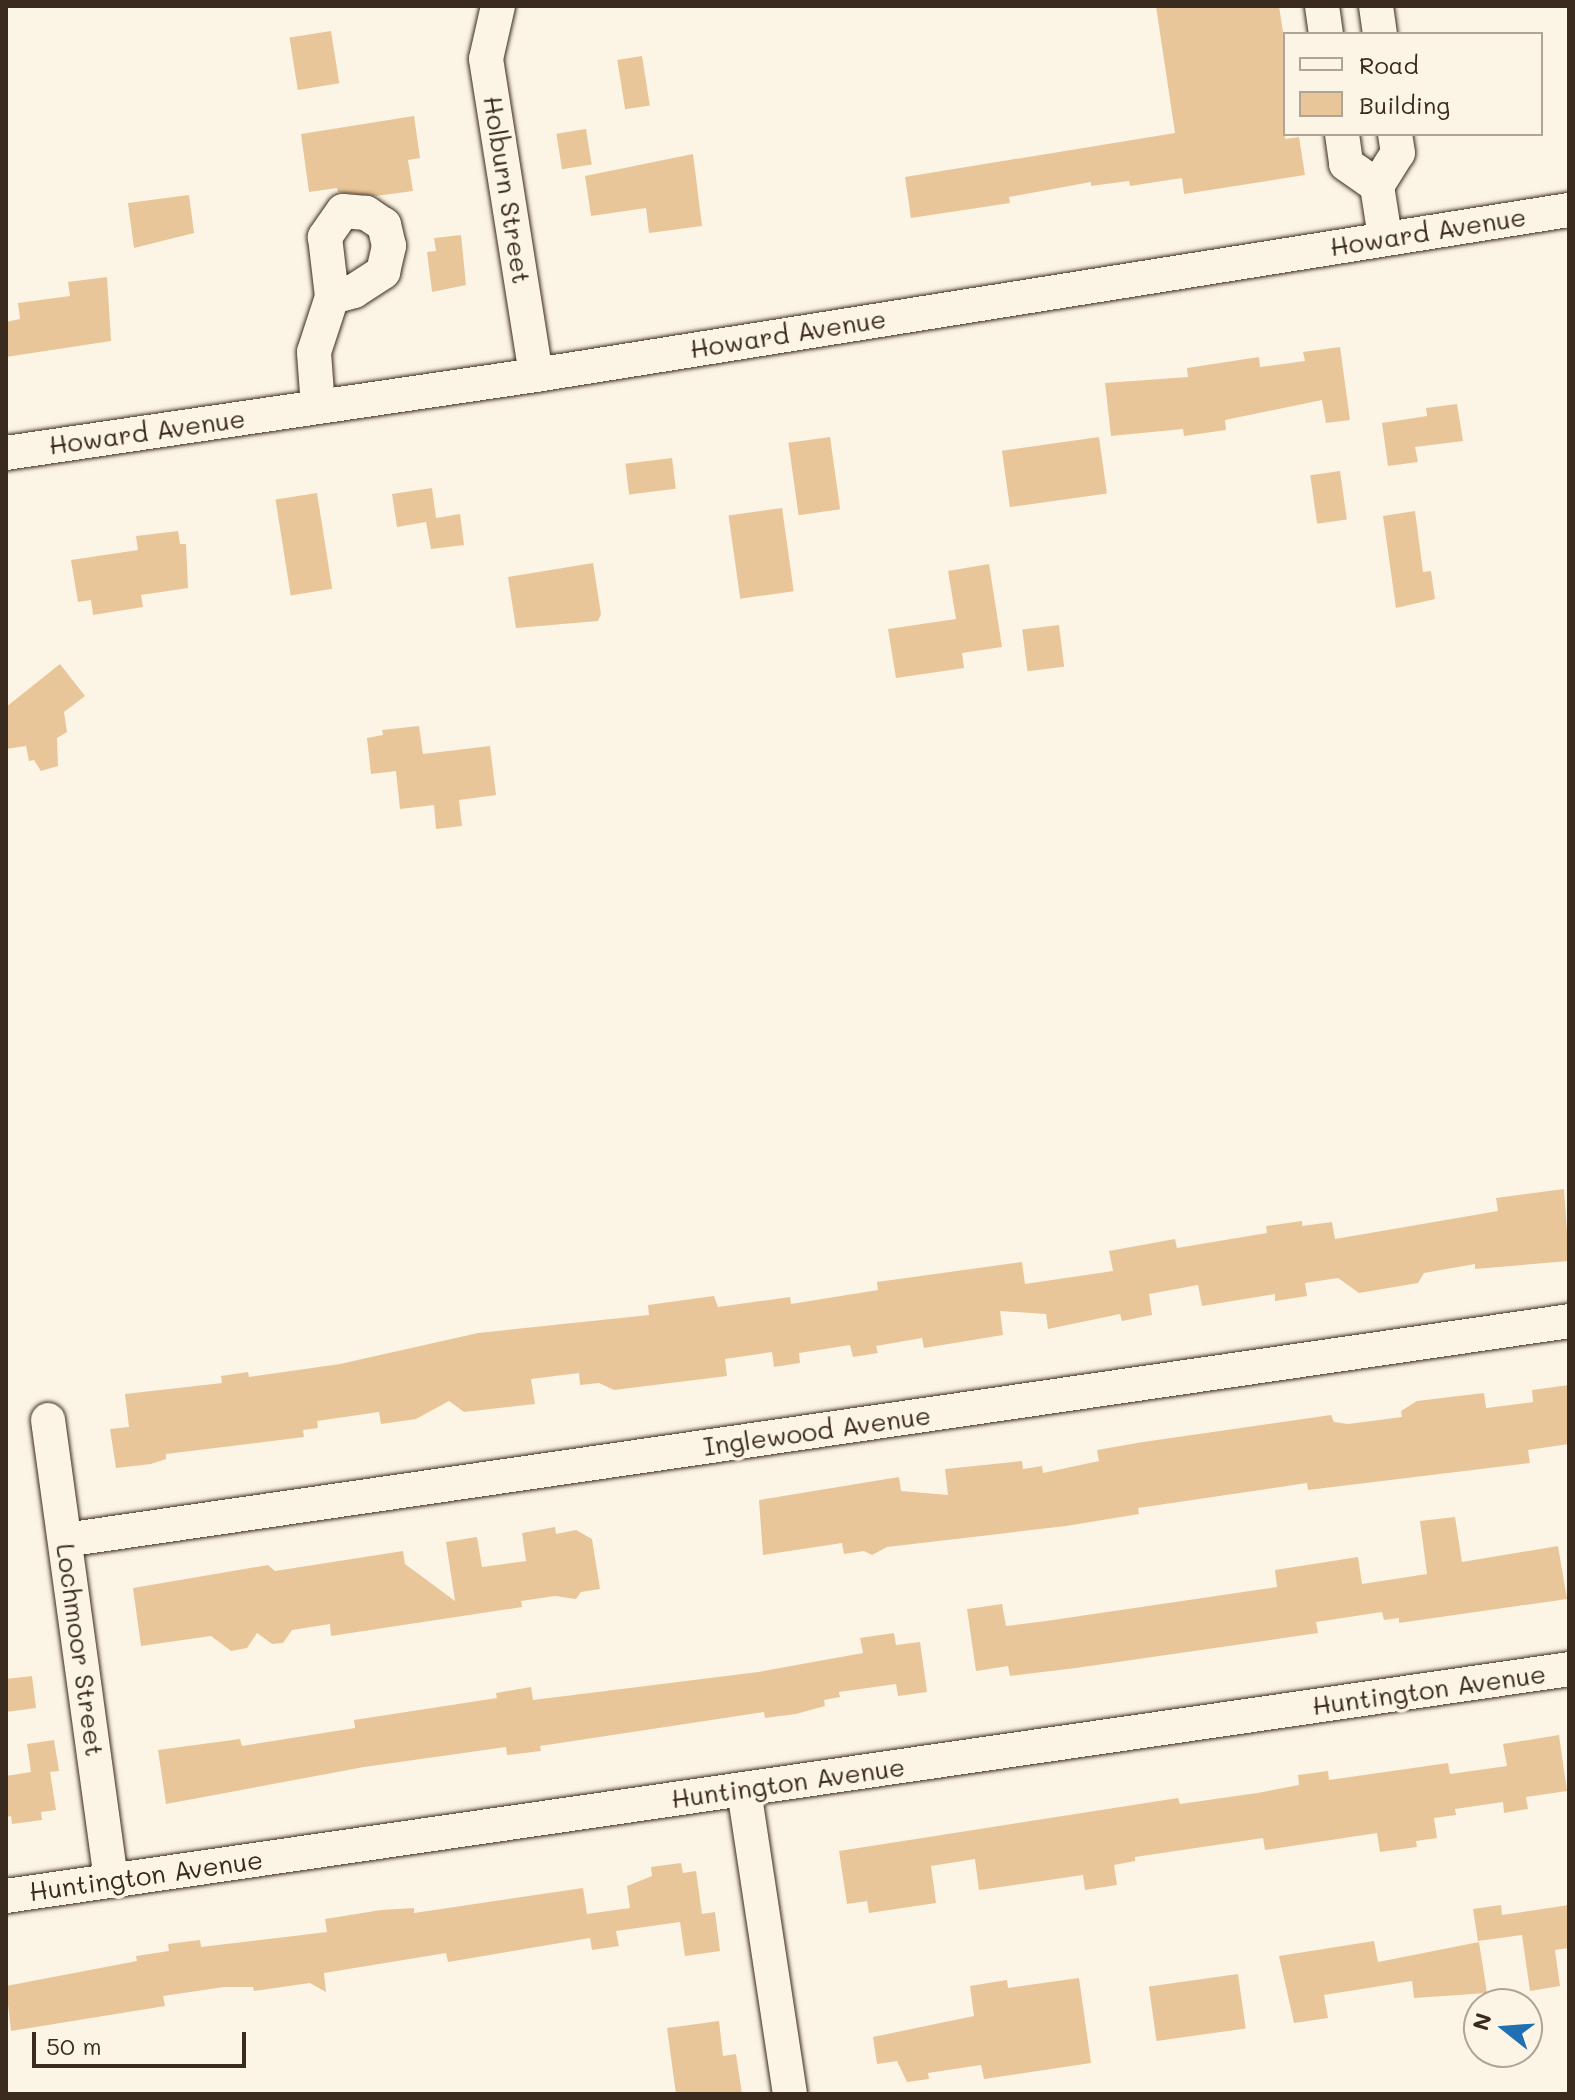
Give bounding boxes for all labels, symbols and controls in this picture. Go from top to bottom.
legend [1283,32,1543,136]
text: Road [1359,49,1419,80]
text: Building [1359,89,1450,120]
street label: Holburn Street [477,94,537,286]
street label: Howard Avenue [1328,201,1528,263]
street label: Howard Avenue [688,303,888,365]
street label: Howard Avenue [47,403,247,461]
street label: Inglewood Avenue [701,1400,933,1462]
street label: Lochmoor Street [50,1542,110,1758]
street label: Huntington Avenue [1310,1658,1548,1722]
street label: Huntington Avenue [669,1751,907,1815]
street label: Huntington Avenue [27,1844,265,1908]
north arrow [1463,1988,1543,2068]
text: N [1465,2009,1498,2034]
scale bar [36,2016,250,2066]
text: 50 m [46,2030,102,2061]

